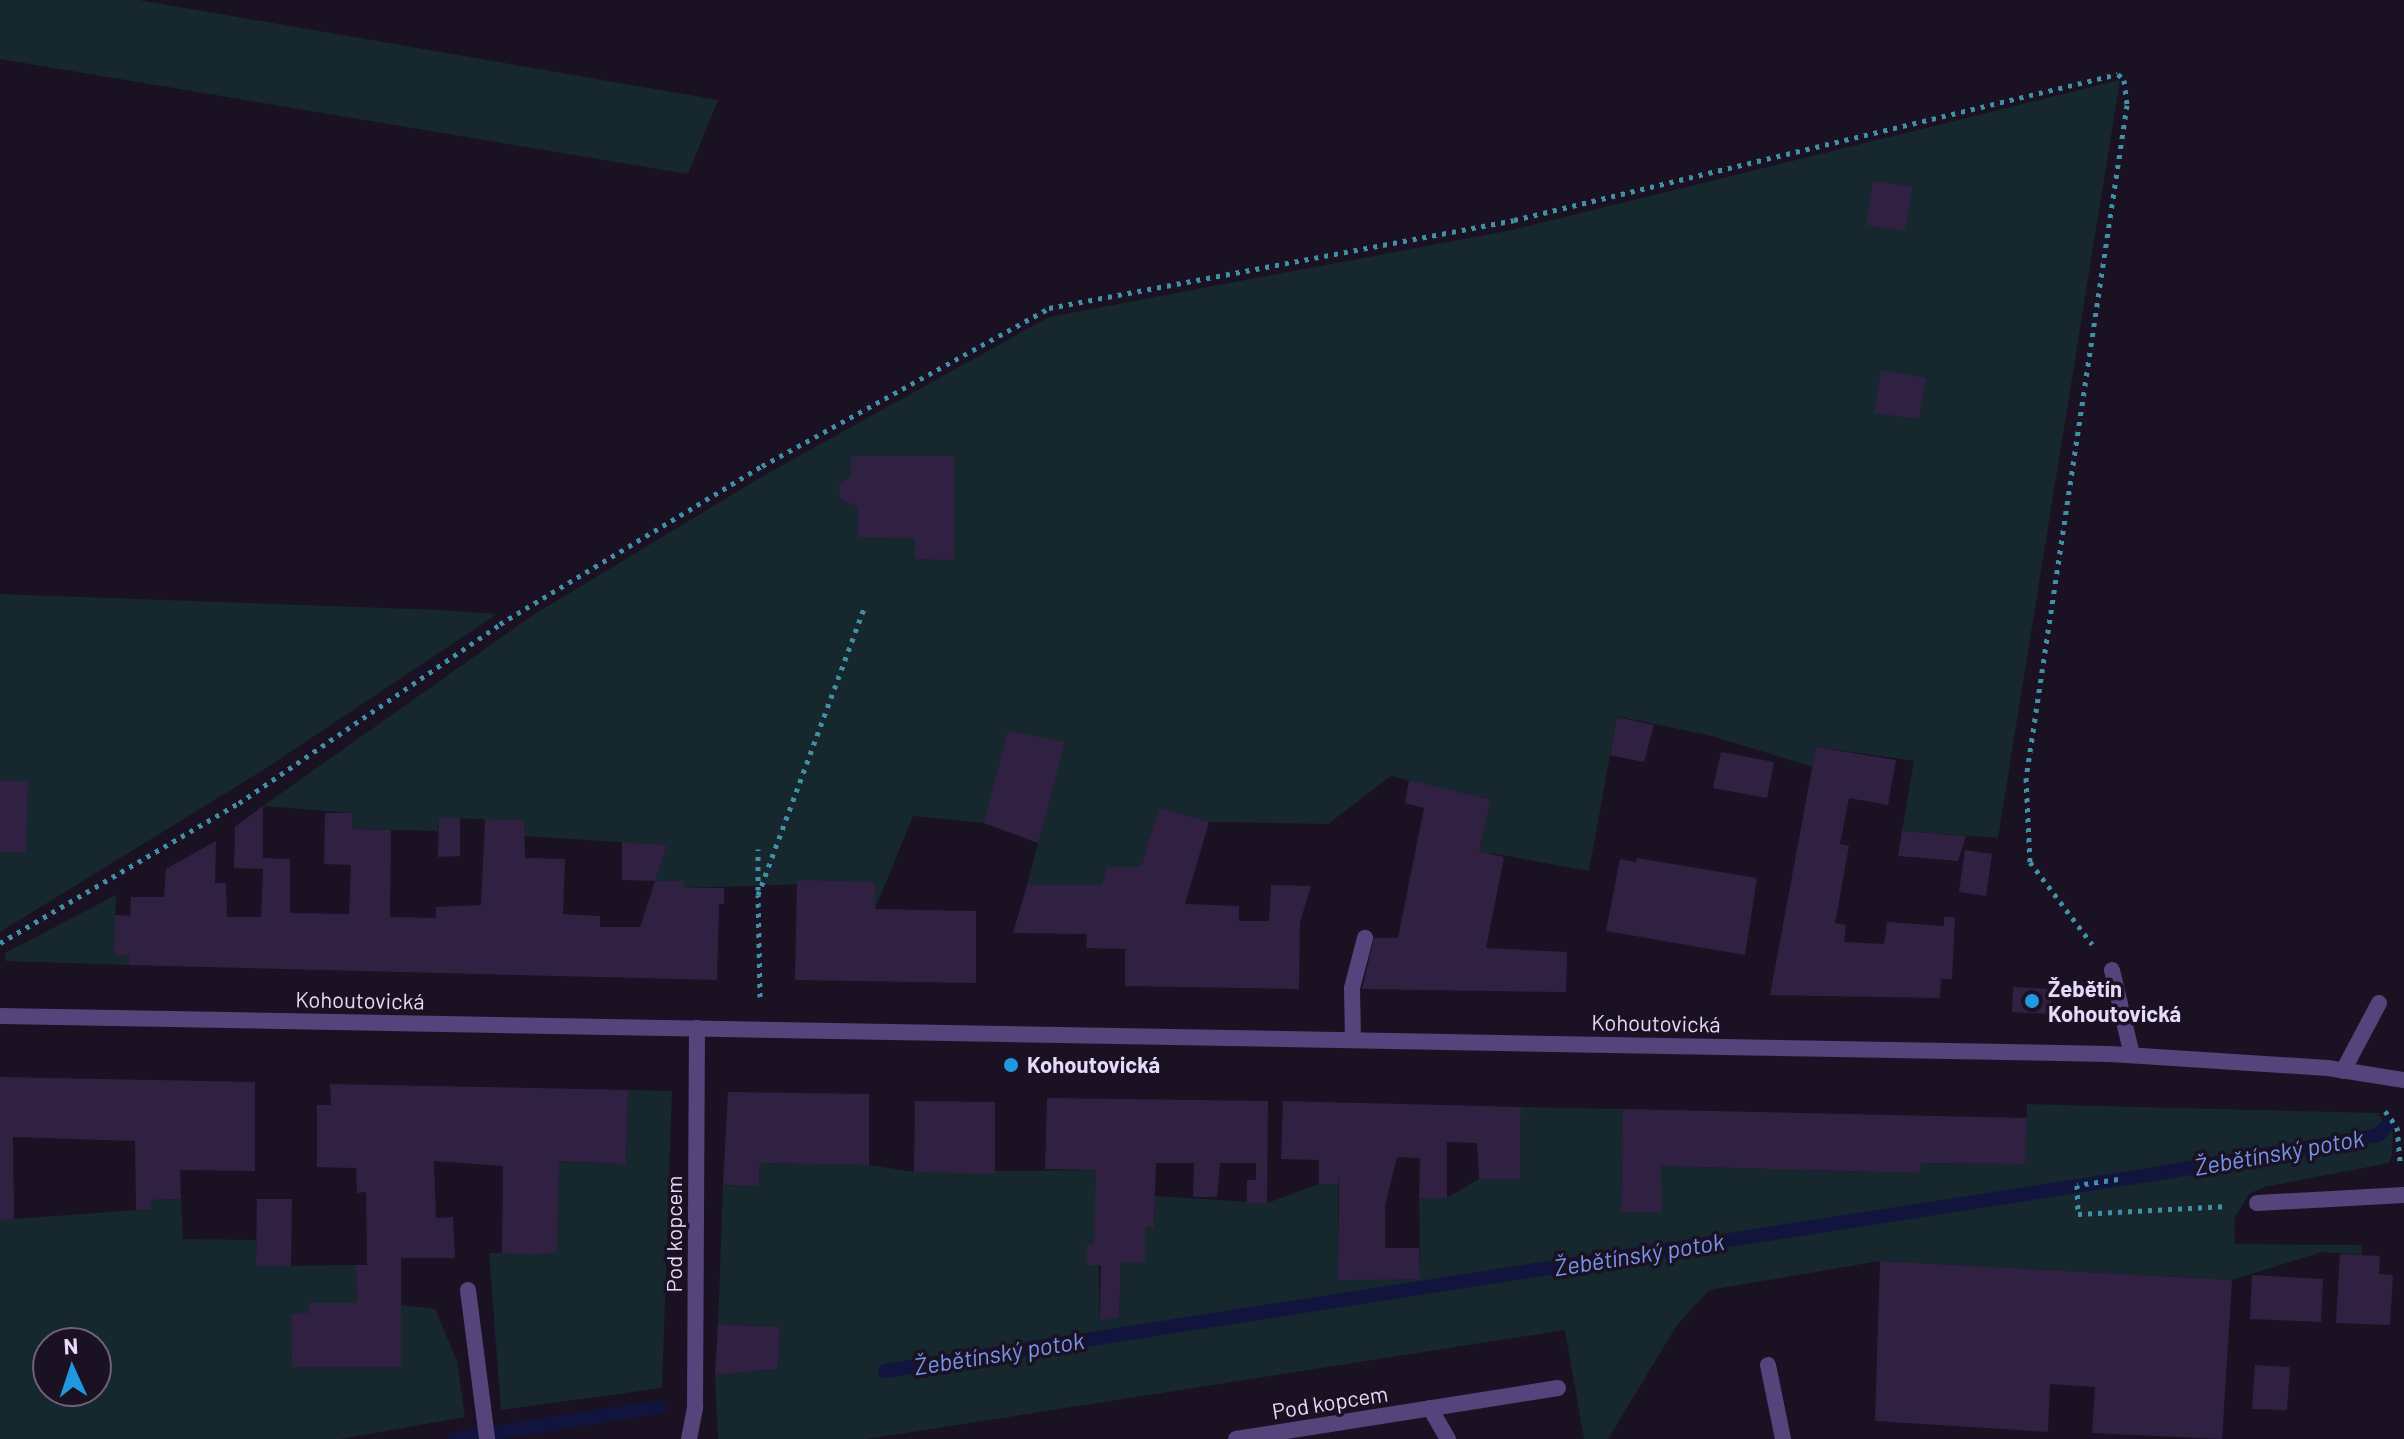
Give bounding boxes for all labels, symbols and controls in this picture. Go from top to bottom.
place label: Žebětín Kohoutovická [2048,975,2181,1026]
street label: Kohoutovická [295,986,425,1014]
marker: Žebětín Kohoutovická [2023,992,2041,1010]
street label: Kohoutovická [1591,1009,1721,1037]
place label: Kohoutovická [1027,1052,1160,1078]
marker: Kohoutovická [1002,1056,1020,1074]
water label: Žebětínský potok [2192,1123,2366,1181]
street label: Pod kopcem [661,1176,687,1292]
water label: Žebětínský potok [1552,1226,1726,1282]
water label: Žebětínský potok [912,1325,1086,1381]
north arrow [32,1327,112,1407]
text: N [63,1332,79,1358]
street label: Pod kopcem [1270,1380,1390,1424]

